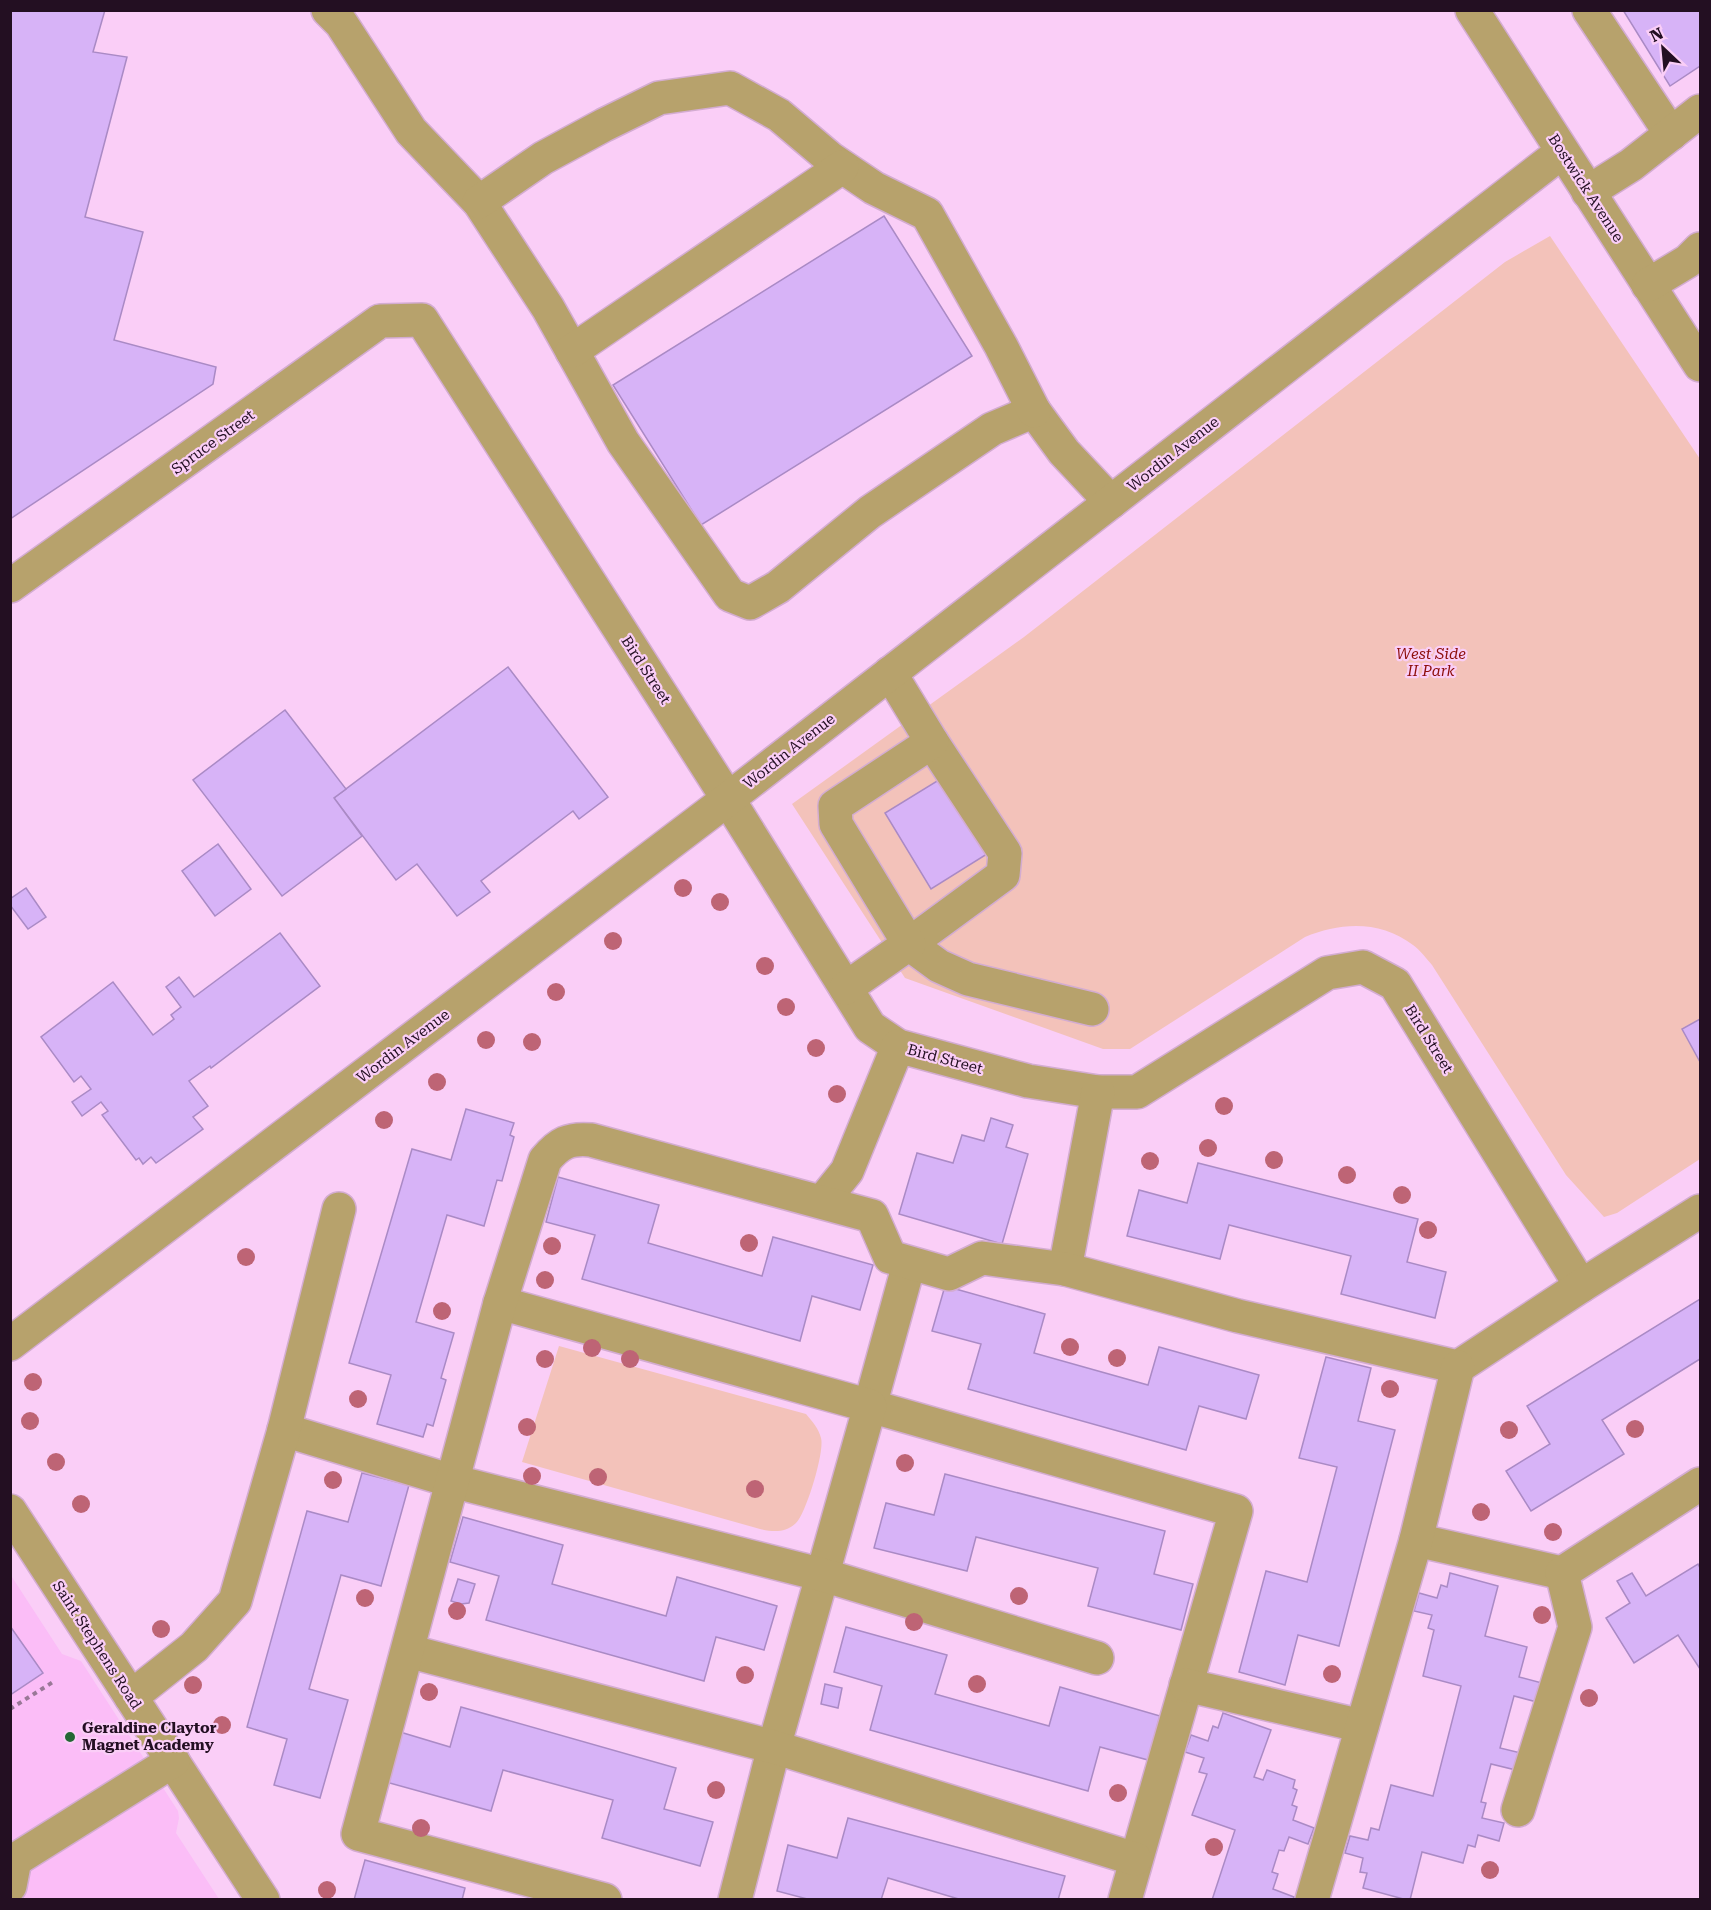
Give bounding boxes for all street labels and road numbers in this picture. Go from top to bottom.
street label: Bostwick Avenue [1544,131,1628,245]
street label: Spruce Street [168,406,258,478]
street label: Wordin Avenue [1124,413,1222,495]
street label: Bird Street [617,633,675,708]
street label: Wordin Avenue [740,710,838,792]
street label: Bird Street [1401,1001,1457,1077]
street label: Wordin Avenue [353,1005,453,1087]
street label: Bird Street [905,1040,985,1078]
street label: Saint Stephens Road [49,1577,145,1713]

